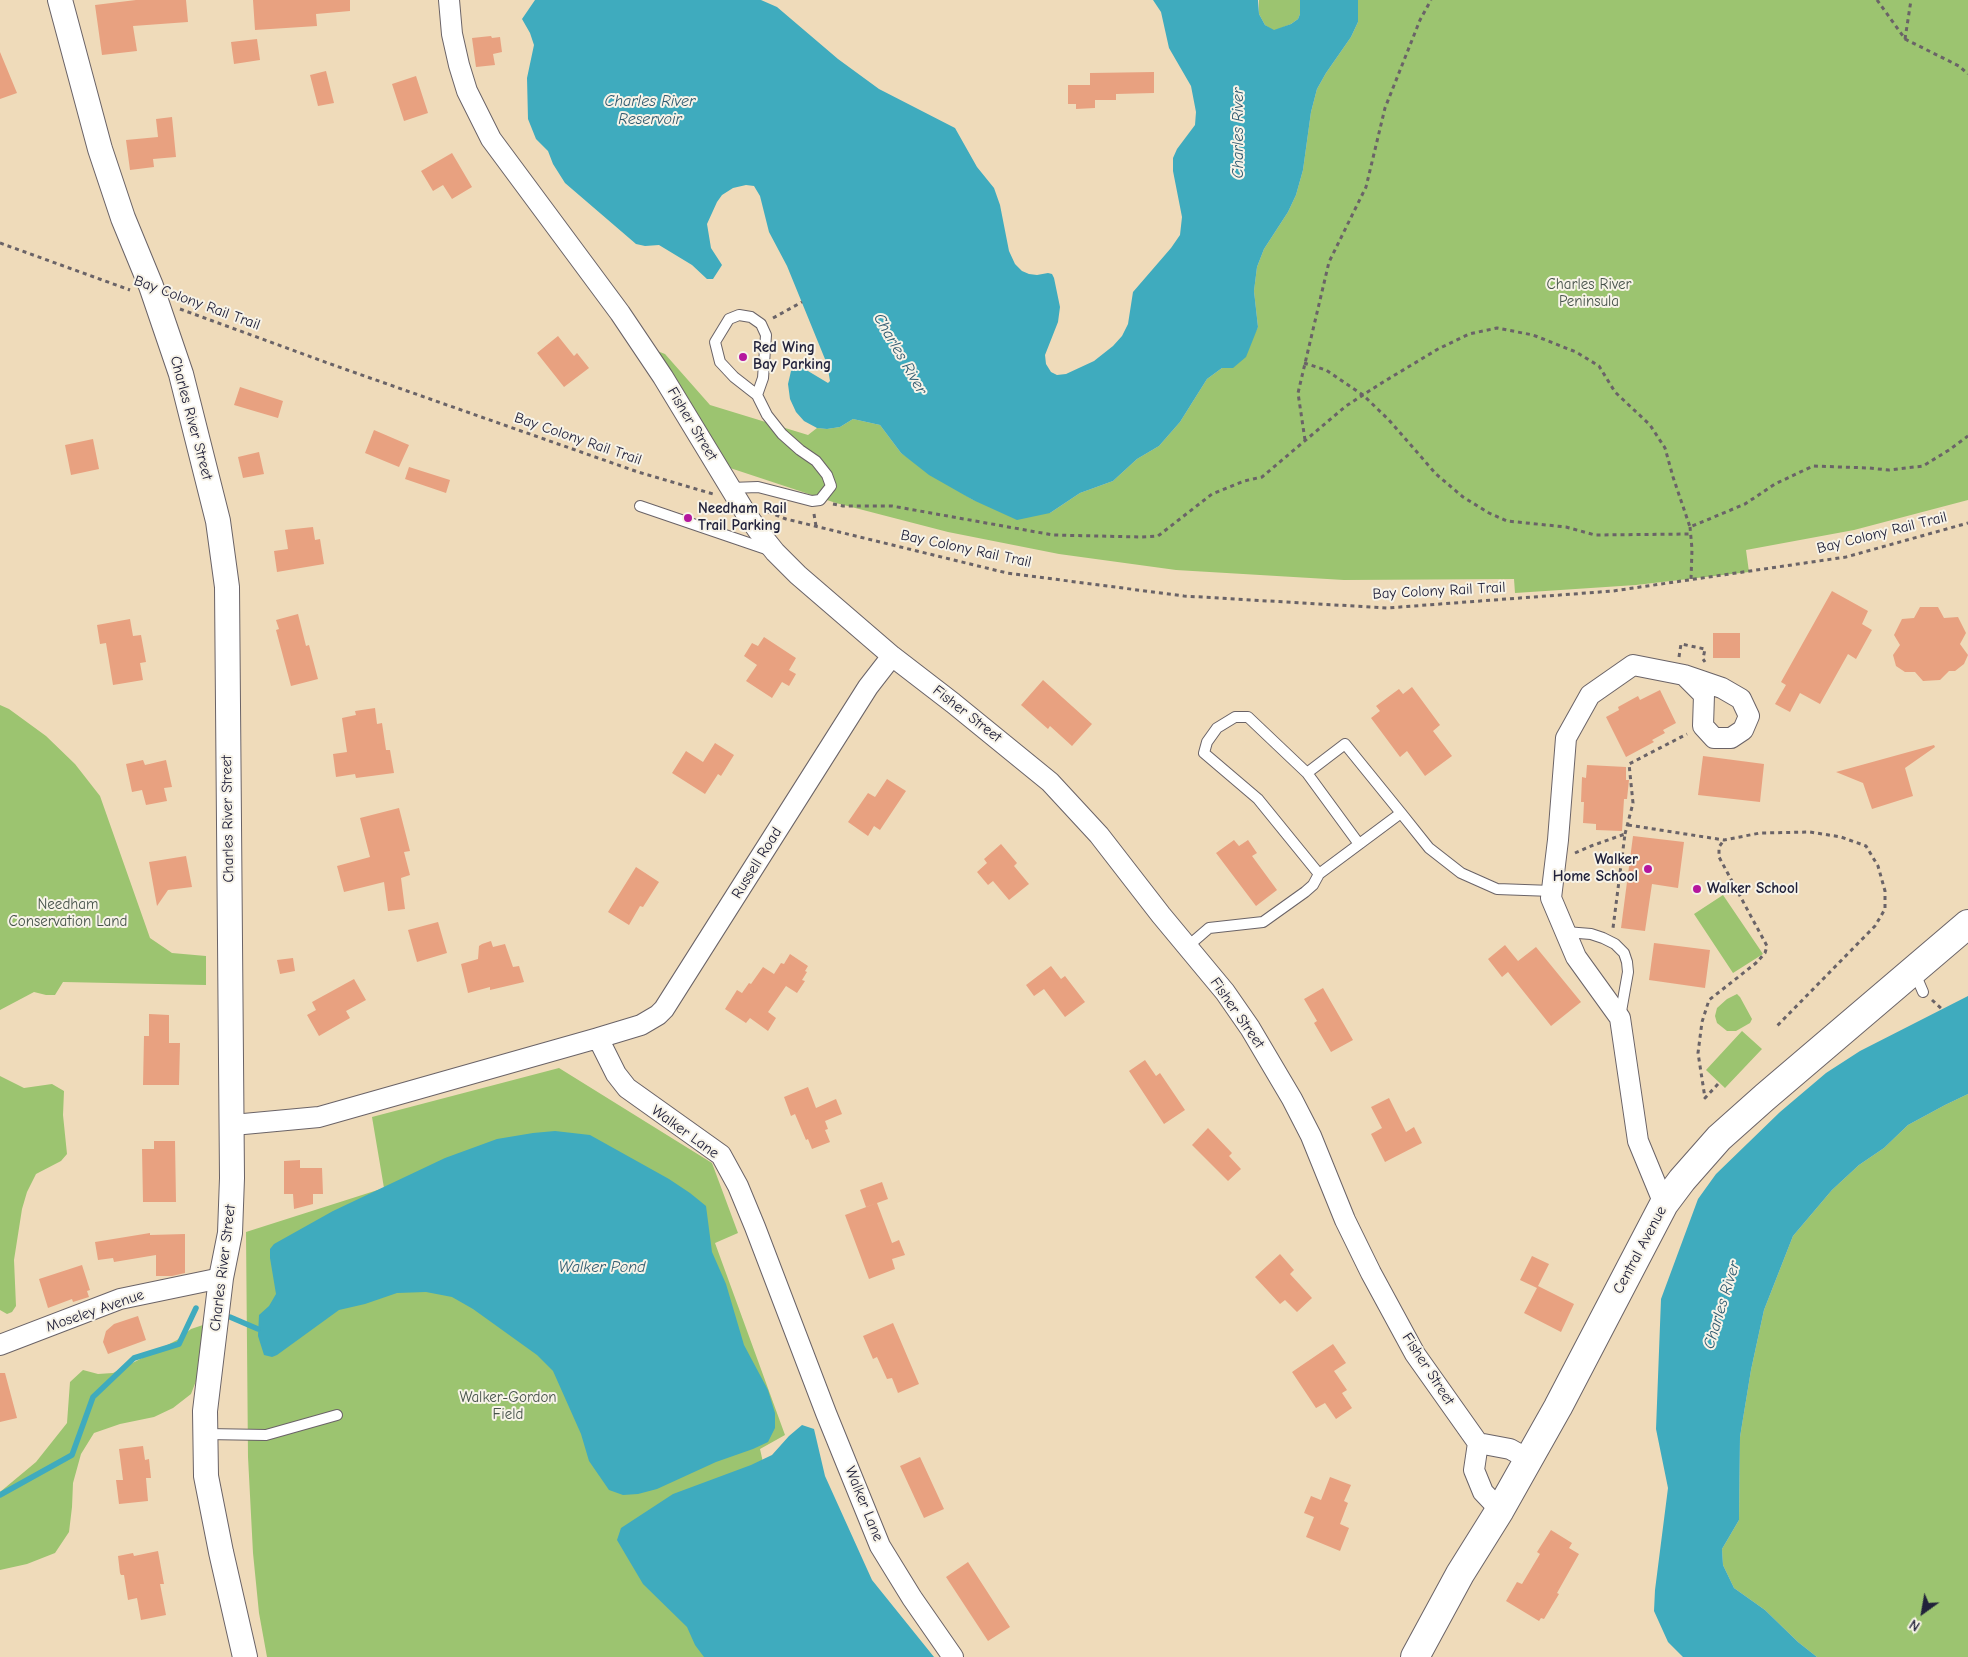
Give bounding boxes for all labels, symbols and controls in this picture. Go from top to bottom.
water label: Charles River [1228,88,1248,178]
water label: Charles River Reservoir [605,91,695,129]
street label: Bay Colony Rail Trail [131,272,263,334]
park label: Charles River Peninsula [1547,276,1631,311]
water label: Charles River [869,310,931,398]
place label: Red Wing Bay Parking [753,339,831,374]
marker: Red Wing Bay Parking [737,351,749,363]
street label: Charles River Street [166,354,216,482]
street label: Fisher Street [663,384,721,464]
street label: Bay Colony Rail Trail [512,409,644,469]
place label: Needham Rail Trail Parking [698,500,787,535]
street label: Bay Colony Rail Trail [1815,508,1949,558]
marker: Needham Rail Trail Parking [682,512,694,524]
street label: Bay Colony Rail Trail [899,526,1033,572]
street label: Bay Colony Rail Trail [1372,579,1506,603]
street label: Fisher Street [929,682,1005,746]
street label: Charles River Street [218,755,238,883]
street label: Russell Road [728,824,786,902]
place label: Walker Home School [1553,851,1638,886]
marker: Walker Home School [1642,863,1654,875]
place label: Walker School [1707,880,1798,898]
marker: Walker School [1691,883,1703,895]
park label: Needham Conservation Land [9,896,127,931]
street label: Fisher Street [1206,974,1268,1052]
street label: Walker Lane [648,1101,722,1163]
street label: Central Avenue [1609,1203,1671,1297]
street label: Charles River Street [206,1204,240,1332]
water label: Walker Pond [558,1257,646,1277]
water label: Charles River [1700,1259,1744,1351]
street label: Moseley Avenue [44,1286,146,1336]
street label: Fisher Street [1398,1330,1458,1408]
park label: Walker-Gordon Field [459,1389,557,1424]
street label: Walker Lane [841,1464,887,1544]
north arrow [1898,1587,1948,1637]
text: N [1906,1616,1923,1635]

